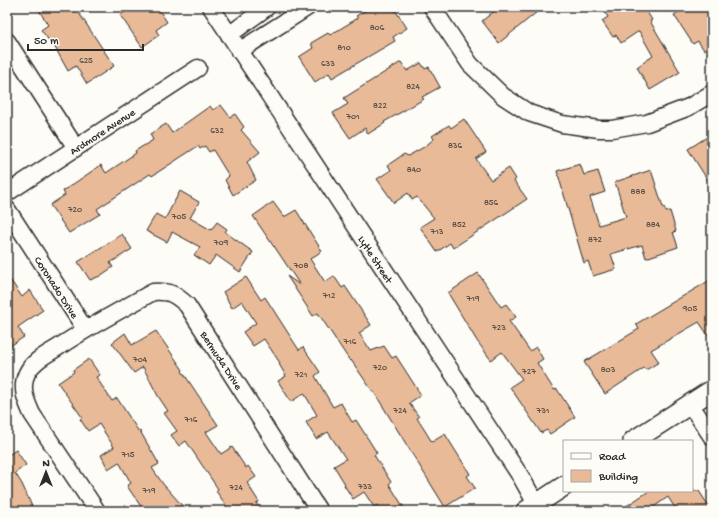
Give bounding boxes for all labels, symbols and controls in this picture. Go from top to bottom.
house number: 806 [370,23,385,34]
scale bar [28,26,143,52]
text: 50 m [34,35,59,49]
house number: 810 [337,43,351,54]
house number: 625 [79,56,93,67]
house number: 633 [321,59,335,70]
house number: 824 [406,82,421,93]
house number: 822 [373,101,387,112]
street label: Ardmore Avenue [68,107,138,158]
house number: 701 [345,112,360,123]
house number: 632 [210,126,224,137]
house number: 836 [448,141,463,152]
house number: 840 [407,165,421,176]
house number: 888 [631,187,645,198]
house number: 856 [484,198,499,209]
house number: 720 [67,205,82,216]
house number: 705 [171,212,187,223]
house number: 852 [452,220,467,231]
house number: 884 [646,220,661,231]
house number: 713 [430,227,444,238]
street label: Lytle Street [355,234,395,287]
house number: 872 [588,235,603,246]
house number: 709 [213,238,229,249]
street label: Coronado Drive [31,255,80,322]
house number: 708 [293,261,308,272]
house number: 712 [322,291,336,302]
house number: 719 [466,294,480,305]
house number: 905 [682,304,697,315]
house number: 723 [491,323,506,334]
street label: Bermuda Drive [196,329,244,393]
house number: 716 [343,337,357,348]
house number: 704 [132,355,148,366]
house number: 720 [372,363,387,374]
house number: 803 [601,365,616,376]
house number: 727 [521,367,536,378]
house number: 721 [294,370,308,381]
house number: 724 [392,406,407,417]
house number: 731 [536,406,550,417]
house number: 716 [184,415,198,426]
legend [563,440,693,492]
house number: 715 [120,450,135,461]
text: Road [599,451,626,465]
north arrow [26,452,66,492]
text: N [42,458,50,470]
text: Building [598,471,638,485]
house number: 733 [357,482,372,493]
house number: 724 [228,483,243,494]
house number: 719 [142,486,156,497]

